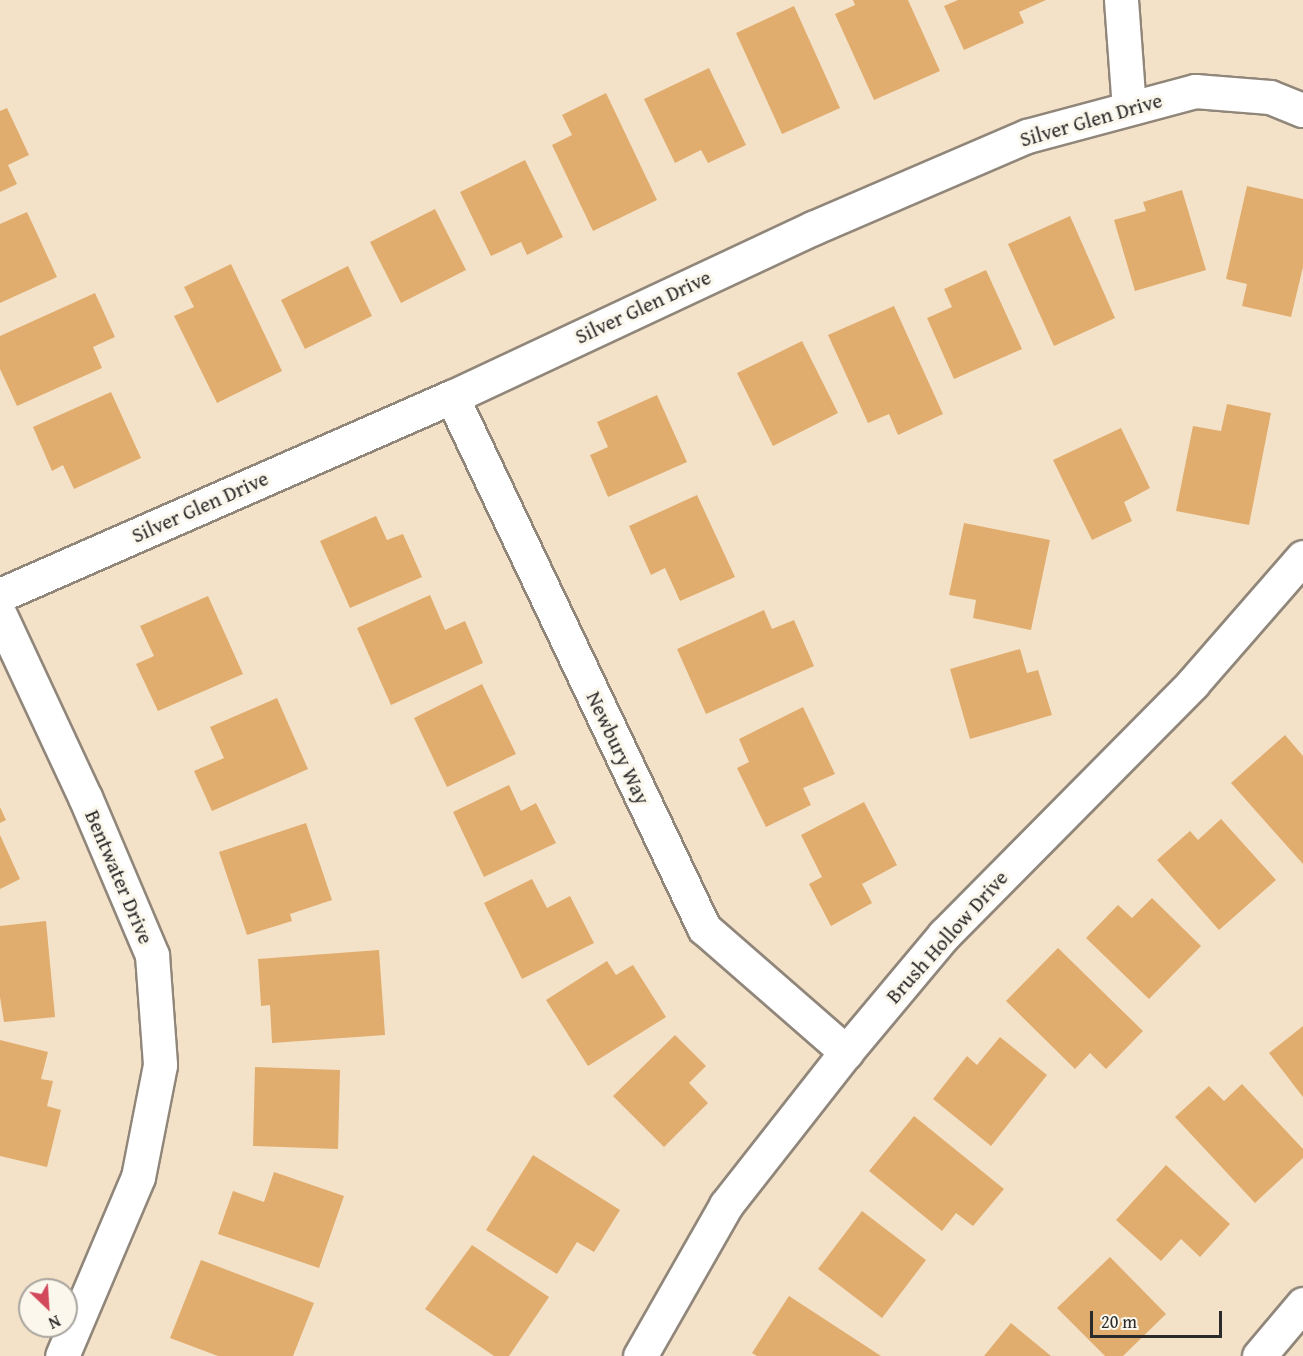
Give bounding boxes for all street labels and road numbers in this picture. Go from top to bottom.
street label: Silver Glen Drive [1017,88,1165,152]
street label: Silver Glen Drive [571,265,715,349]
street label: Silver Glen Drive [128,466,272,548]
street label: Newbury Way [581,687,655,809]
street label: Bentwater Drive [79,806,159,948]
street label: Brush Hollow Drive [881,865,1013,1009]

